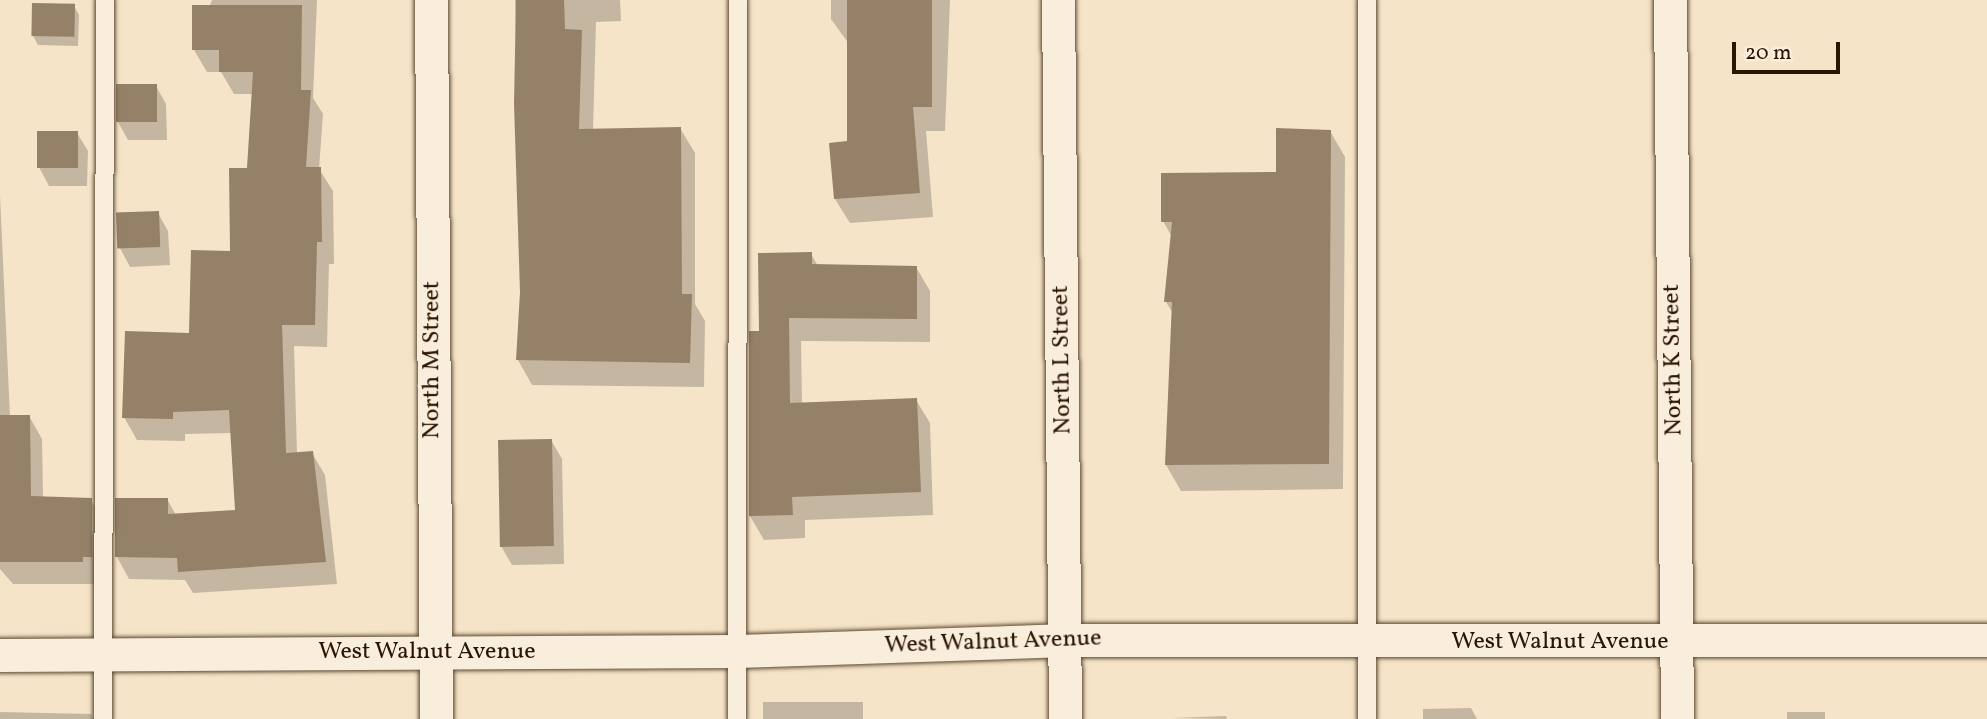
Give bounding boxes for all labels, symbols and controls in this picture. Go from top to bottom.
scale bar [1735,28,1843,72]
text: 20 m [1745,39,1791,68]
street label: North M Street [419,281,447,439]
street label: North K Street [1658,284,1690,436]
street label: North L Street [1047,285,1079,435]
street label: West Walnut Avenue [883,625,1103,661]
street label: West Walnut Avenue [1451,629,1669,657]
street label: West Walnut Avenue [318,639,536,667]

